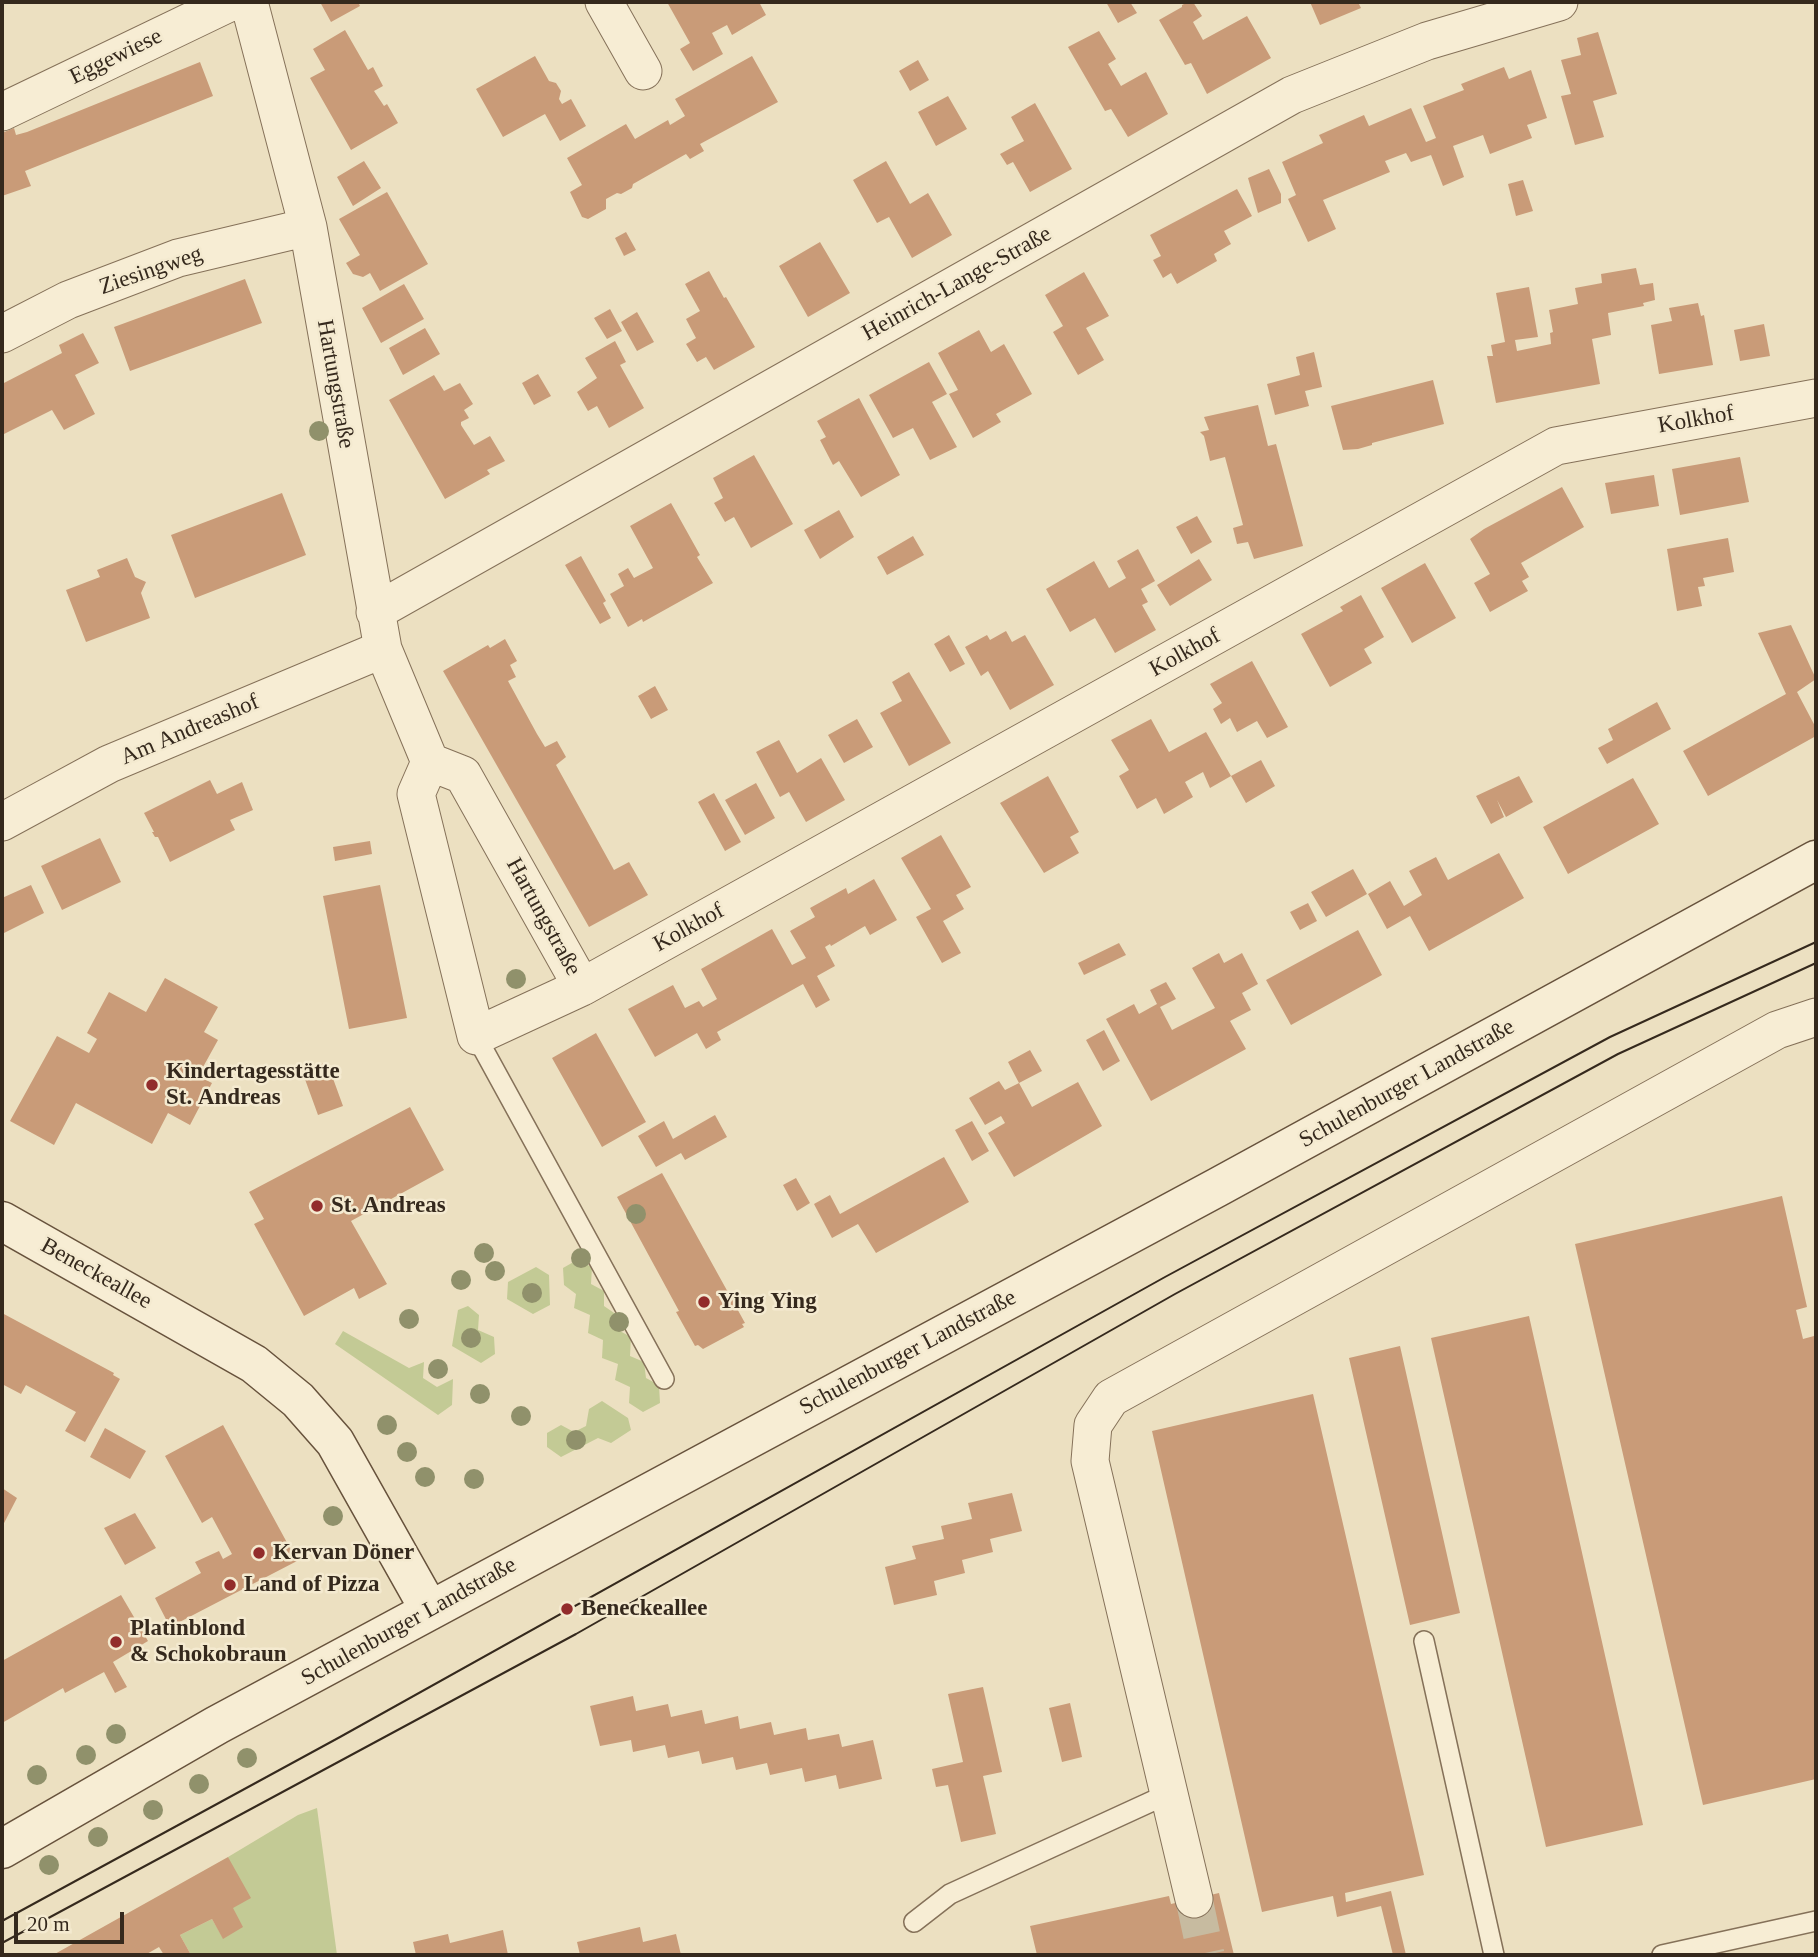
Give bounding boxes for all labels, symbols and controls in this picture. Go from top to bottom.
street label: Eggewiese [65,23,167,91]
street label: Heinrich-Lange-Straße [858,221,1056,347]
street label: Ziesingweg [96,240,206,302]
street label: Hartungstraße [310,317,360,451]
street label: Kolkhof [1656,400,1736,440]
street label: Kolkhof [1145,622,1225,684]
street label: Am Andreashof [117,688,263,772]
street label: Hartungstraße [499,853,587,981]
street label: Kolkhof [649,897,729,959]
street label: Schulenburger Landstraße [1295,1013,1519,1155]
place label: Kindertagesstätte St. Andreas [166,1058,340,1112]
marker: Kindertagesstätte St. Andreas [144,1077,160,1093]
place label: St. Andreas [331,1192,446,1220]
marker: St. Andreas [309,1198,325,1214]
street label: Beneckeallee [36,1232,156,1316]
street label: Schulenburger Landstraße [795,1284,1021,1422]
place label: Ying Ying [718,1288,817,1316]
marker: Ying Ying [696,1294,712,1310]
place label: Kervan Döner [273,1539,414,1567]
marker: Kervan Döner [251,1545,267,1561]
street label: Schulenburger Landstraße [297,1551,521,1693]
place label: Land of Pizza [244,1571,379,1599]
marker: Land of Pizza [222,1577,238,1593]
place label: Beneckeallee [581,1595,707,1623]
marker: Beneckeallee [559,1601,575,1617]
place label: Platinblond & Schokobraun [130,1615,287,1669]
marker: Platinblond & Schokobraun [108,1634,124,1650]
scale bar [18,1898,128,1942]
text: 20 m [27,1912,70,1936]

